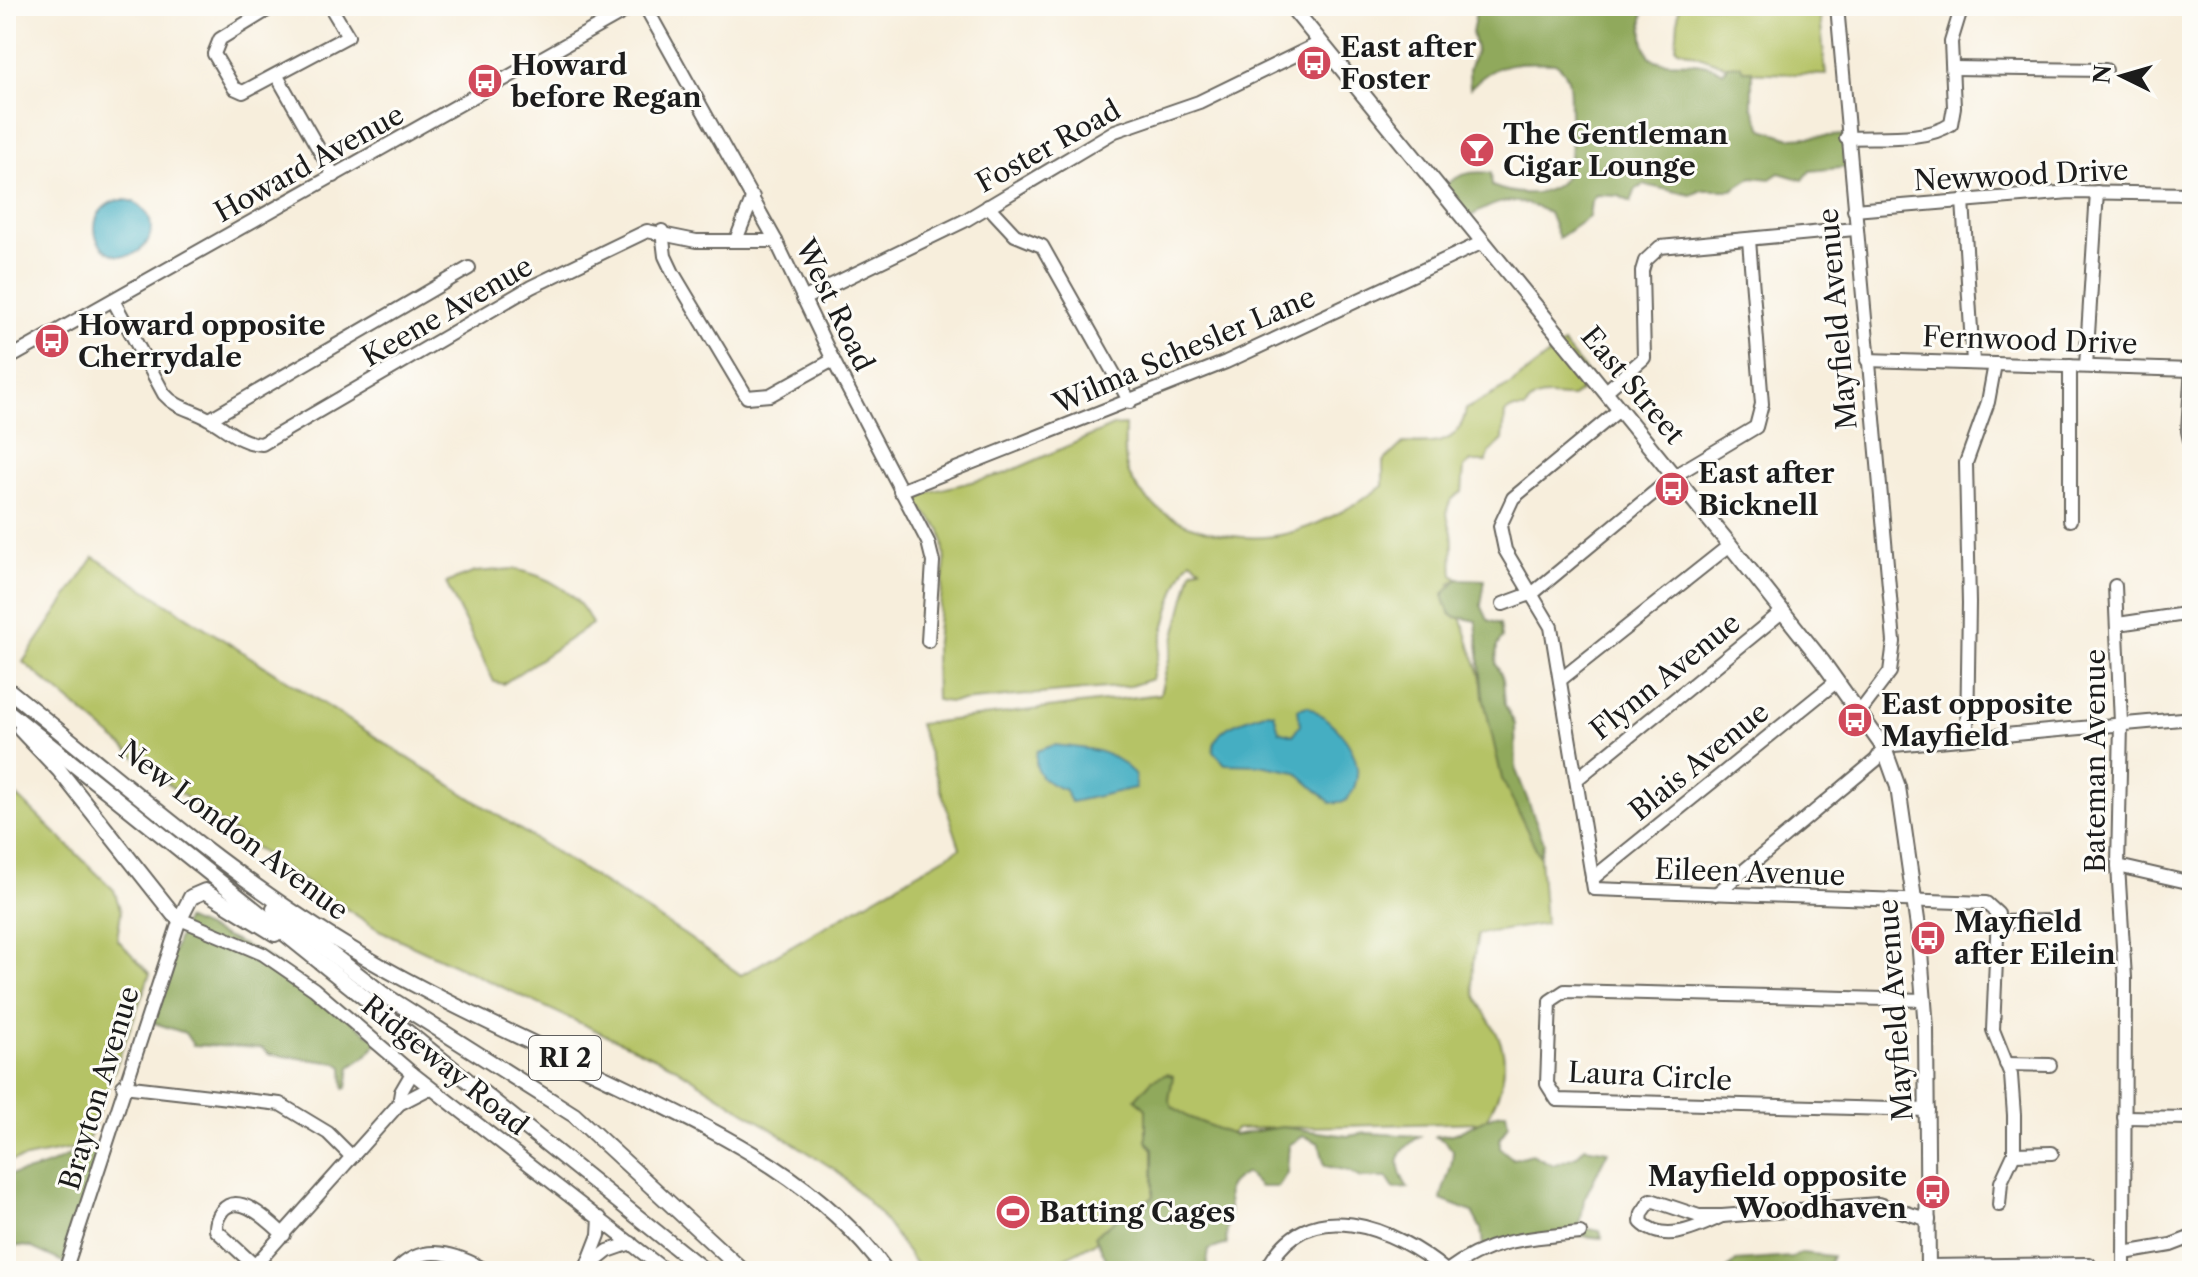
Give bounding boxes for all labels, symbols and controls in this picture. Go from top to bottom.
place label: East after Foster [1340,30,1477,96]
north arrow [2082,36,2162,116]
bus stop icon: East after Foster [1295,44,1333,82]
place label: Howard before Regan [510,48,702,114]
bus stop icon: Howard before Regan [466,62,504,100]
text: N [2088,64,2117,85]
street label: Foster Road [970,92,1126,200]
street label: Howard Avenue [208,97,410,229]
place label: The Gentleman Cigar Lounge [1503,117,1728,183]
bar icon: The Gentleman Cigar Lounge [1458,131,1496,169]
street label: Newwood Drive [1913,152,2129,198]
street label: Mayfield Avenue [1810,207,1864,431]
street label: West Road [788,233,882,377]
street label: Keene Avenue [356,248,538,374]
street label: Wilma Schesler Lane [1047,279,1320,421]
place label: Howard opposite Cherrydale [78,308,325,374]
street label: East Street [1574,319,1692,451]
street label: Fernwood Drive [1922,319,2138,361]
bus stop icon: Howard opposite Cherrydale [33,322,71,360]
place label: East after Bicknell [1698,456,1835,522]
bus stop icon: East after Bicknell [1653,470,1691,508]
street label: Flynn Avenue [1583,605,1747,747]
street label: Bateman Avenue [2078,649,2112,873]
place label: East opposite Mayfield [1881,687,2073,753]
street label: Blais Avenue [1623,695,1775,827]
bus stop icon: East opposite Mayfield [1836,701,1874,739]
street label: New London Avenue [113,733,355,927]
street label: Eileen Avenue [1654,852,1846,892]
street label: Mayfield Avenue [1870,898,1920,1122]
place label: Mayfield after Eilein [1954,905,2116,971]
bus stop icon: Mayfield after Eilein [1909,919,1947,957]
street label: Brayton Avenue [52,982,146,1194]
street label: Ridgeway Road [355,988,535,1142]
road number: RI 2 [529,1036,601,1080]
street label: Laura Circle [1567,1055,1733,1097]
place label: Mayfield opposite Woodhaven [1648,1159,1907,1225]
bus stop icon: Mayfield opposite Woodhaven [1914,1173,1952,1211]
sports icon: Batting Cages [994,1193,1032,1231]
place label: Batting Cages [1039,1195,1235,1229]

